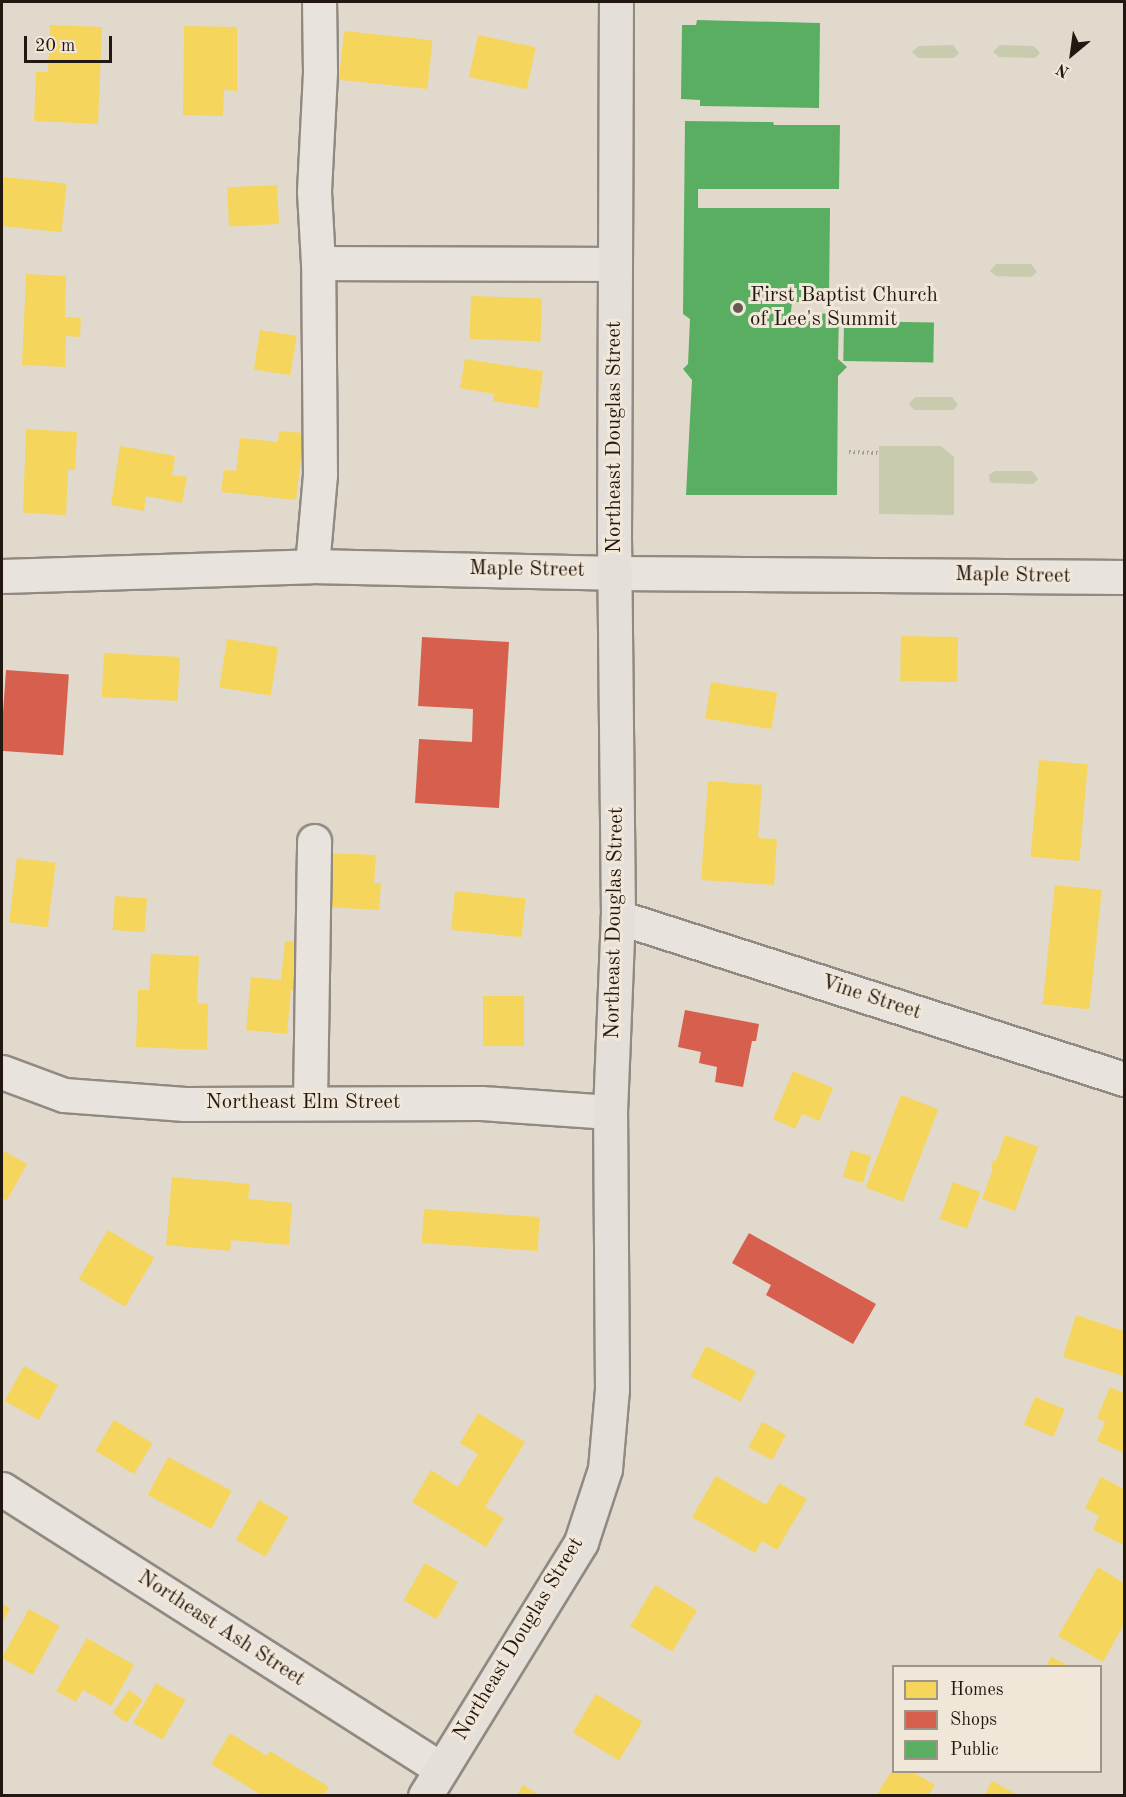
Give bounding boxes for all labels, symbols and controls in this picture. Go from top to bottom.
scale bar [27,24,116,62]
north arrow [1042,24,1102,84]
text: 20 m [35,37,75,55]
text: N [1054,60,1073,80]
place label: First Baptist Church of Lee's Summit [750,283,938,333]
marker: First Baptist Church of Lee's Summit [731,301,745,315]
street label: Northeast Douglas Street [602,321,628,553]
street label: Maple Street [469,556,585,584]
street label: Maple Street [955,562,1071,590]
street label: Northeast Douglas Street [600,807,630,1039]
street label: Vine Street [818,970,924,1026]
street label: Northeast Elm Street [206,1090,400,1116]
street label: Northeast Douglas Street [448,1533,590,1745]
street label: Northeast Ash Street [133,1565,309,1693]
legend [892,1665,1102,1773]
text: Homes [950,1681,1004,1699]
text: Shops [950,1711,997,1729]
text: Public [950,1741,999,1759]

